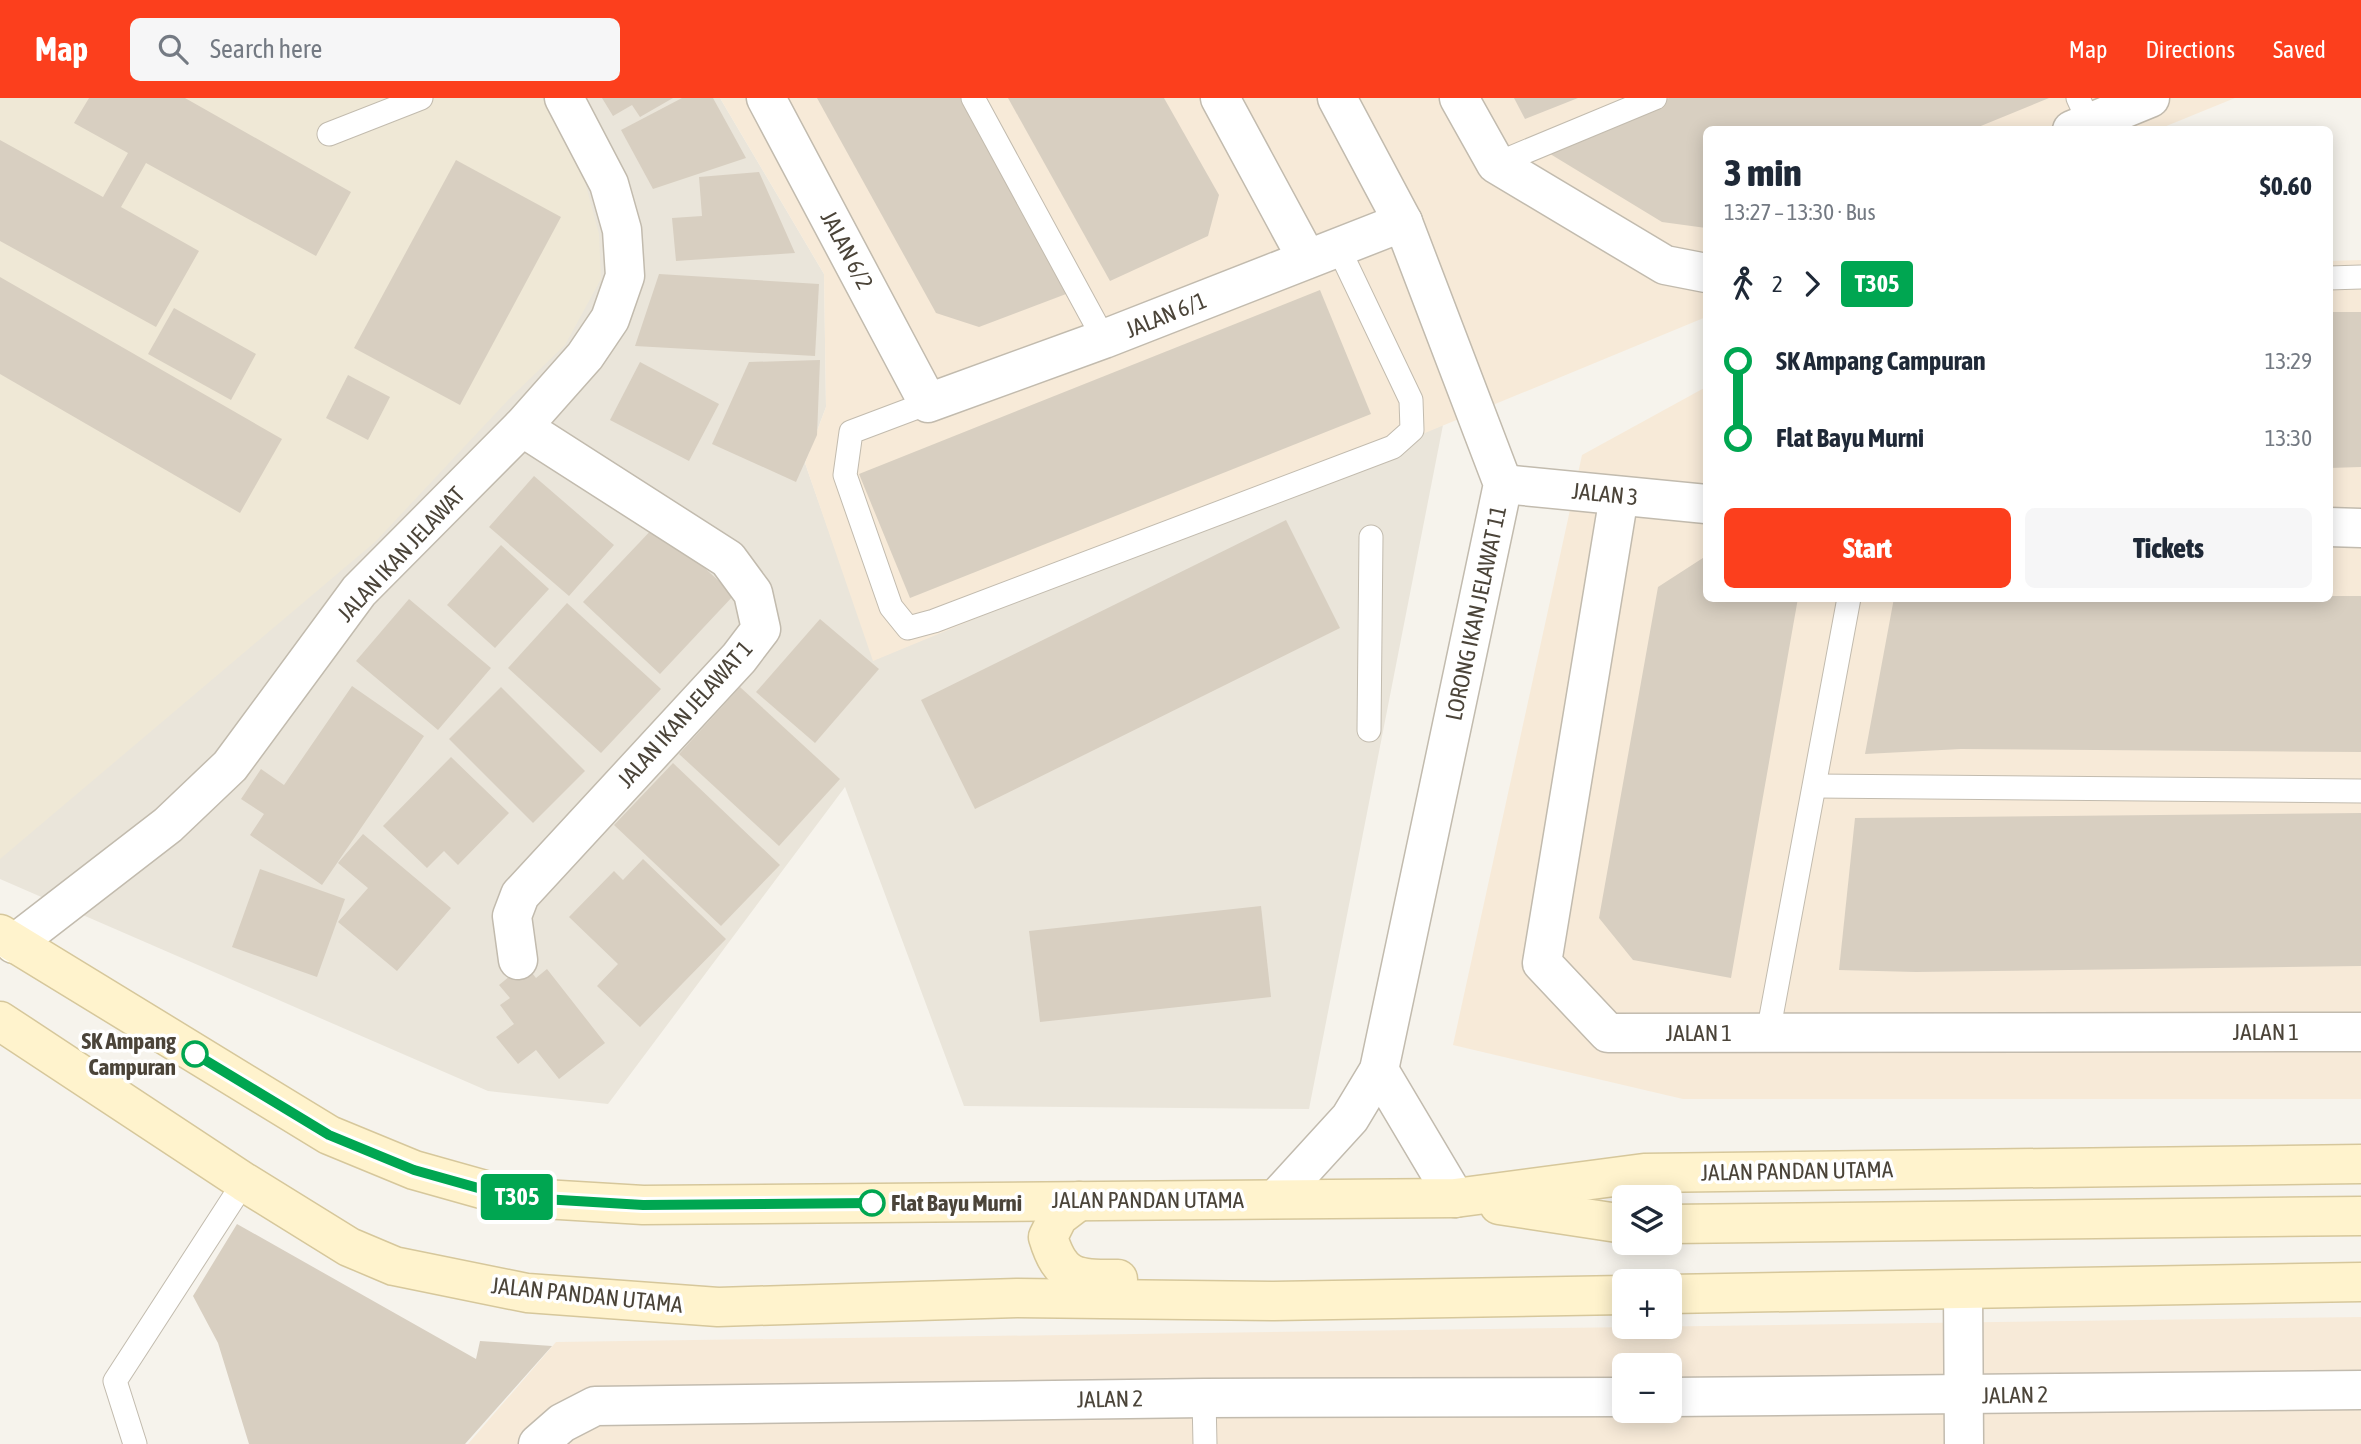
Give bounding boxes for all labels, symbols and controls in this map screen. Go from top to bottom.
search box [130,18,620,81]
text: Map [35,30,88,68]
icon: search [154,30,192,68]
text: Search here [210,34,322,64]
text: Map [2069,36,2107,63]
text: Directions [2145,36,2235,63]
text: Saved [2273,36,2326,63]
text: 3 min [1724,151,1802,194]
text: $0.60 [2260,171,2312,201]
text: 13:27 – 13:30 · Bus [1724,199,1876,225]
street label: JALAN 6/2 [816,206,878,294]
icon: walk [1724,265,1762,303]
icon: forward [1793,265,1831,303]
text: T305 [1855,270,1899,297]
text: 2 [1772,271,1783,297]
street label: JALAN 6/1 [1122,287,1210,343]
text: SK Ampang Campuran [1776,346,1986,376]
text: 13:29 [2265,348,2312,374]
text: Flat Bayu Murni [1776,423,1924,453]
text: 13:30 [2265,425,2312,451]
street label: JALAN 3 [1571,478,1639,510]
street label: JALAN IKAN JELAWAT [332,481,470,627]
street label: LORONG IKAN JELAWAT 11 [1441,503,1511,723]
button: Start [1724,508,2011,588]
button: Tickets [2025,508,2312,588]
street label: JALAN IKAN JELAWAT 1 [612,635,758,793]
street label: JALAN 1 [2233,1019,2299,1045]
street label: JALAN 1 [1666,1020,1732,1046]
place label: SK Ampang Campuran [81,1028,176,1080]
marker: SK Ampang Campuran [182,1041,208,1067]
street label: JALAN PANDAN UTAMA [1701,1156,1894,1186]
line badge: T305 [468,1174,566,1220]
text: T305 [495,1183,539,1210]
map controls [1612,1185,1682,1423]
button: layers [1612,1185,1682,1255]
street label: JALAN PANDAN UTAMA [1052,1187,1245,1213]
marker: Flat Bayu Murni [859,1190,885,1216]
place label: Flat Bayu Murni [891,1190,1022,1216]
button: + [1612,1269,1682,1339]
street label: JALAN PANDAN UTAMA [490,1272,685,1318]
button: − [1612,1353,1682,1423]
street label: JALAN 2 [1982,1381,2048,1409]
street label: JALAN 2 [1077,1385,1143,1413]

